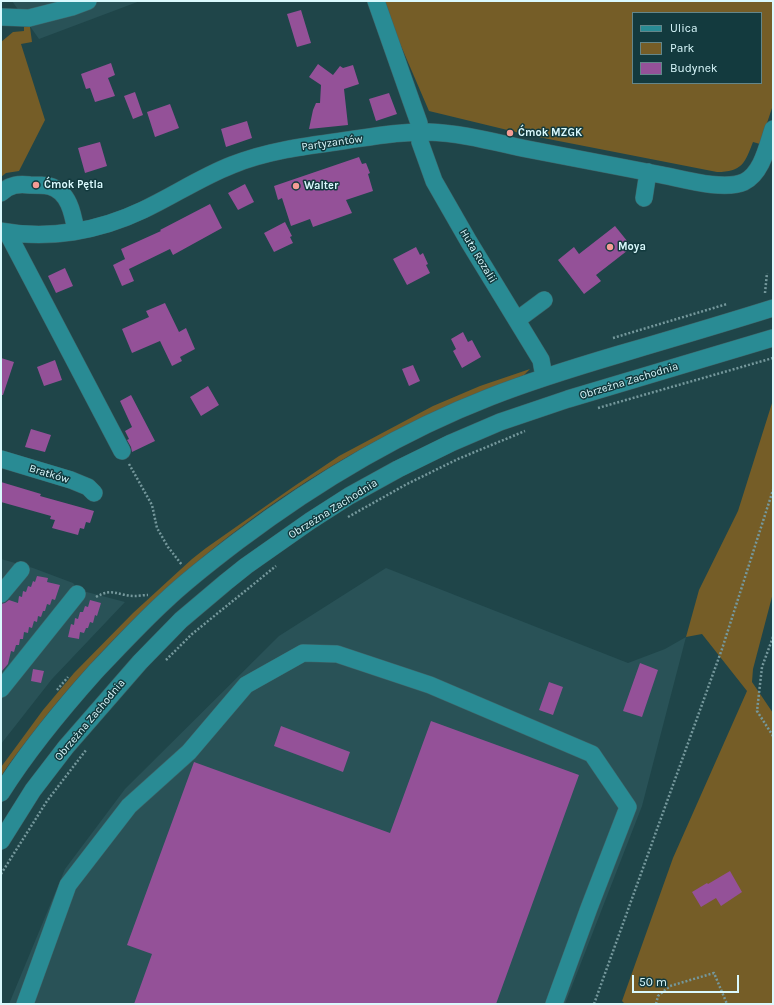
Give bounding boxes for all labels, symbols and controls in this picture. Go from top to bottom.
legend [632,12,762,84]
text: Ulica [670,21,698,35]
text: Park [670,41,694,55]
text: Budynek [670,61,718,75]
place label: Ćmok MZGK [518,126,582,140]
marker: Ćmok MZGK [505,128,515,138]
street label: Partyzantów [301,132,363,154]
place label: Ćmok Pętla [44,178,103,192]
place label: Walter [304,179,338,193]
marker: Ćmok Pętla [31,180,41,190]
marker: Walter [291,181,301,191]
street label: Huta Rozalii [457,227,499,285]
place label: Moya [618,240,646,254]
marker: Moya [605,242,615,252]
street label: Obrzeżna Zachodnia [578,360,680,402]
street label: Bratków [27,462,71,486]
street label: Obrzeżna Zachodnia [286,476,380,542]
street label: Obrzeżna Zachodnia [52,677,128,763]
scale bar [634,967,741,993]
text: 50 m [639,975,667,989]

